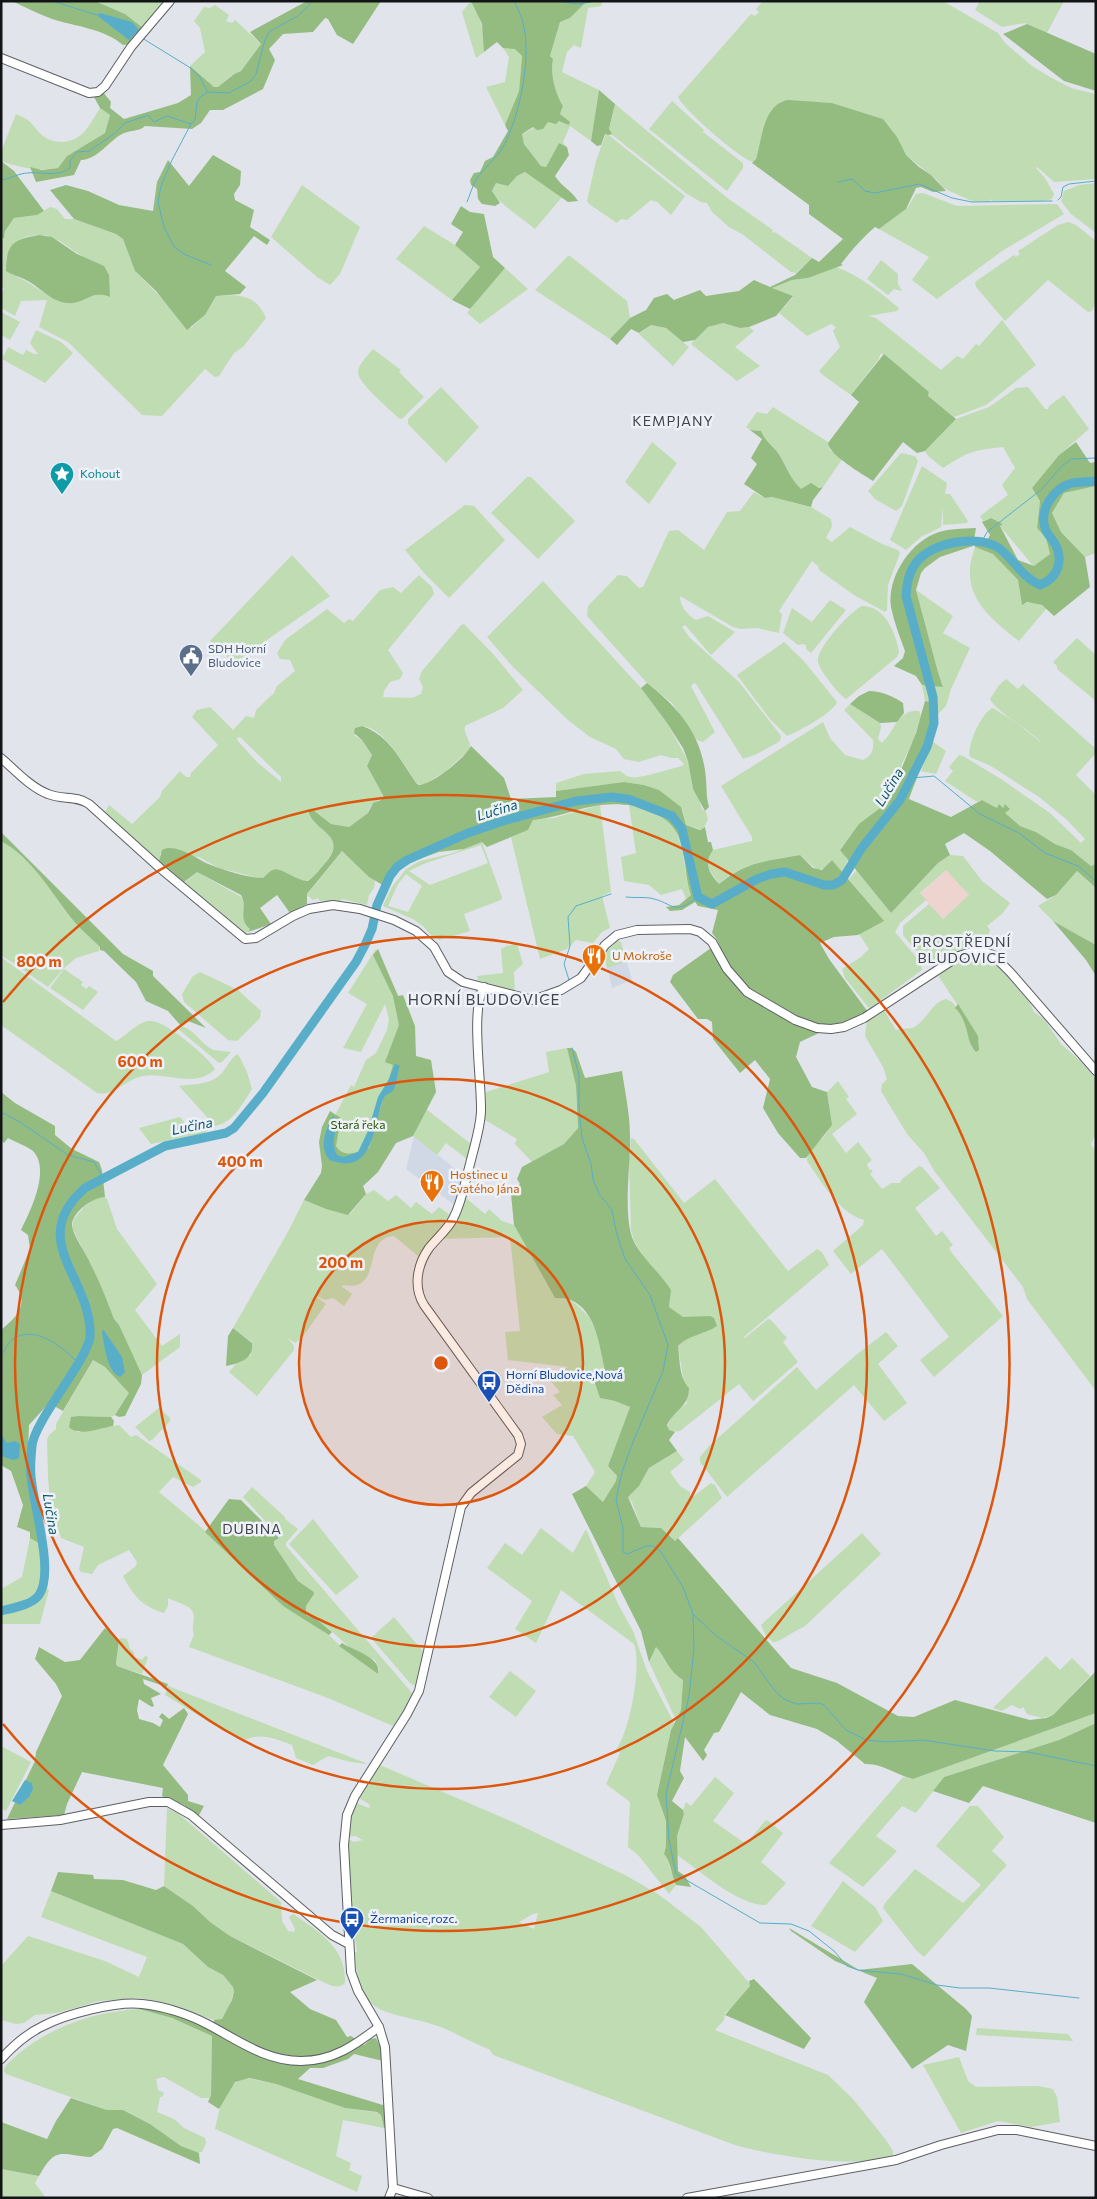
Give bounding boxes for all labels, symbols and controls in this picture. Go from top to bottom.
district label: KEMPJANY [632,412,714,429]
place icon: Kohout [49,461,75,495]
place label: Kohout [80,466,121,480]
place label: SDH Horní Bludovice [208,641,267,669]
public building icon: SDH Horní Bludovice [178,643,204,677]
water label: Lučina [871,764,907,809]
water label: Lučina [474,795,519,824]
district label: PROSTŘEDNÍ BLUDOVICE [913,933,1012,966]
restaurant icon: U Mokroše [581,943,607,977]
place label: U Mokroše [612,948,672,962]
text: 800 m [16,952,62,970]
district label: HORNÍ BLUDOVICE [408,989,560,1008]
text: 600 m [117,1052,163,1070]
water label: Lučina [170,1113,214,1138]
park label: Stará řeka [330,1117,386,1131]
text: 400 m [217,1152,263,1170]
place label: Hostinec u Svatého Jána [450,1167,519,1196]
restaurant icon: Hostinec u Svatého Jána [419,1169,445,1203]
text: 200 m [319,1253,363,1271]
centre of rings [432,1354,450,1372]
place label: Horní Bludovice,Nová Dědina [506,1367,623,1395]
bus stop icon: Horní Bludovice,Nová Dědina [476,1369,502,1403]
water label: Lučina [40,1492,63,1536]
district label: DUBINA [222,1520,282,1537]
bus stop icon: Žermanice,rozc. [339,1906,365,1940]
place label: Žermanice,rozc. [370,1911,457,1925]

